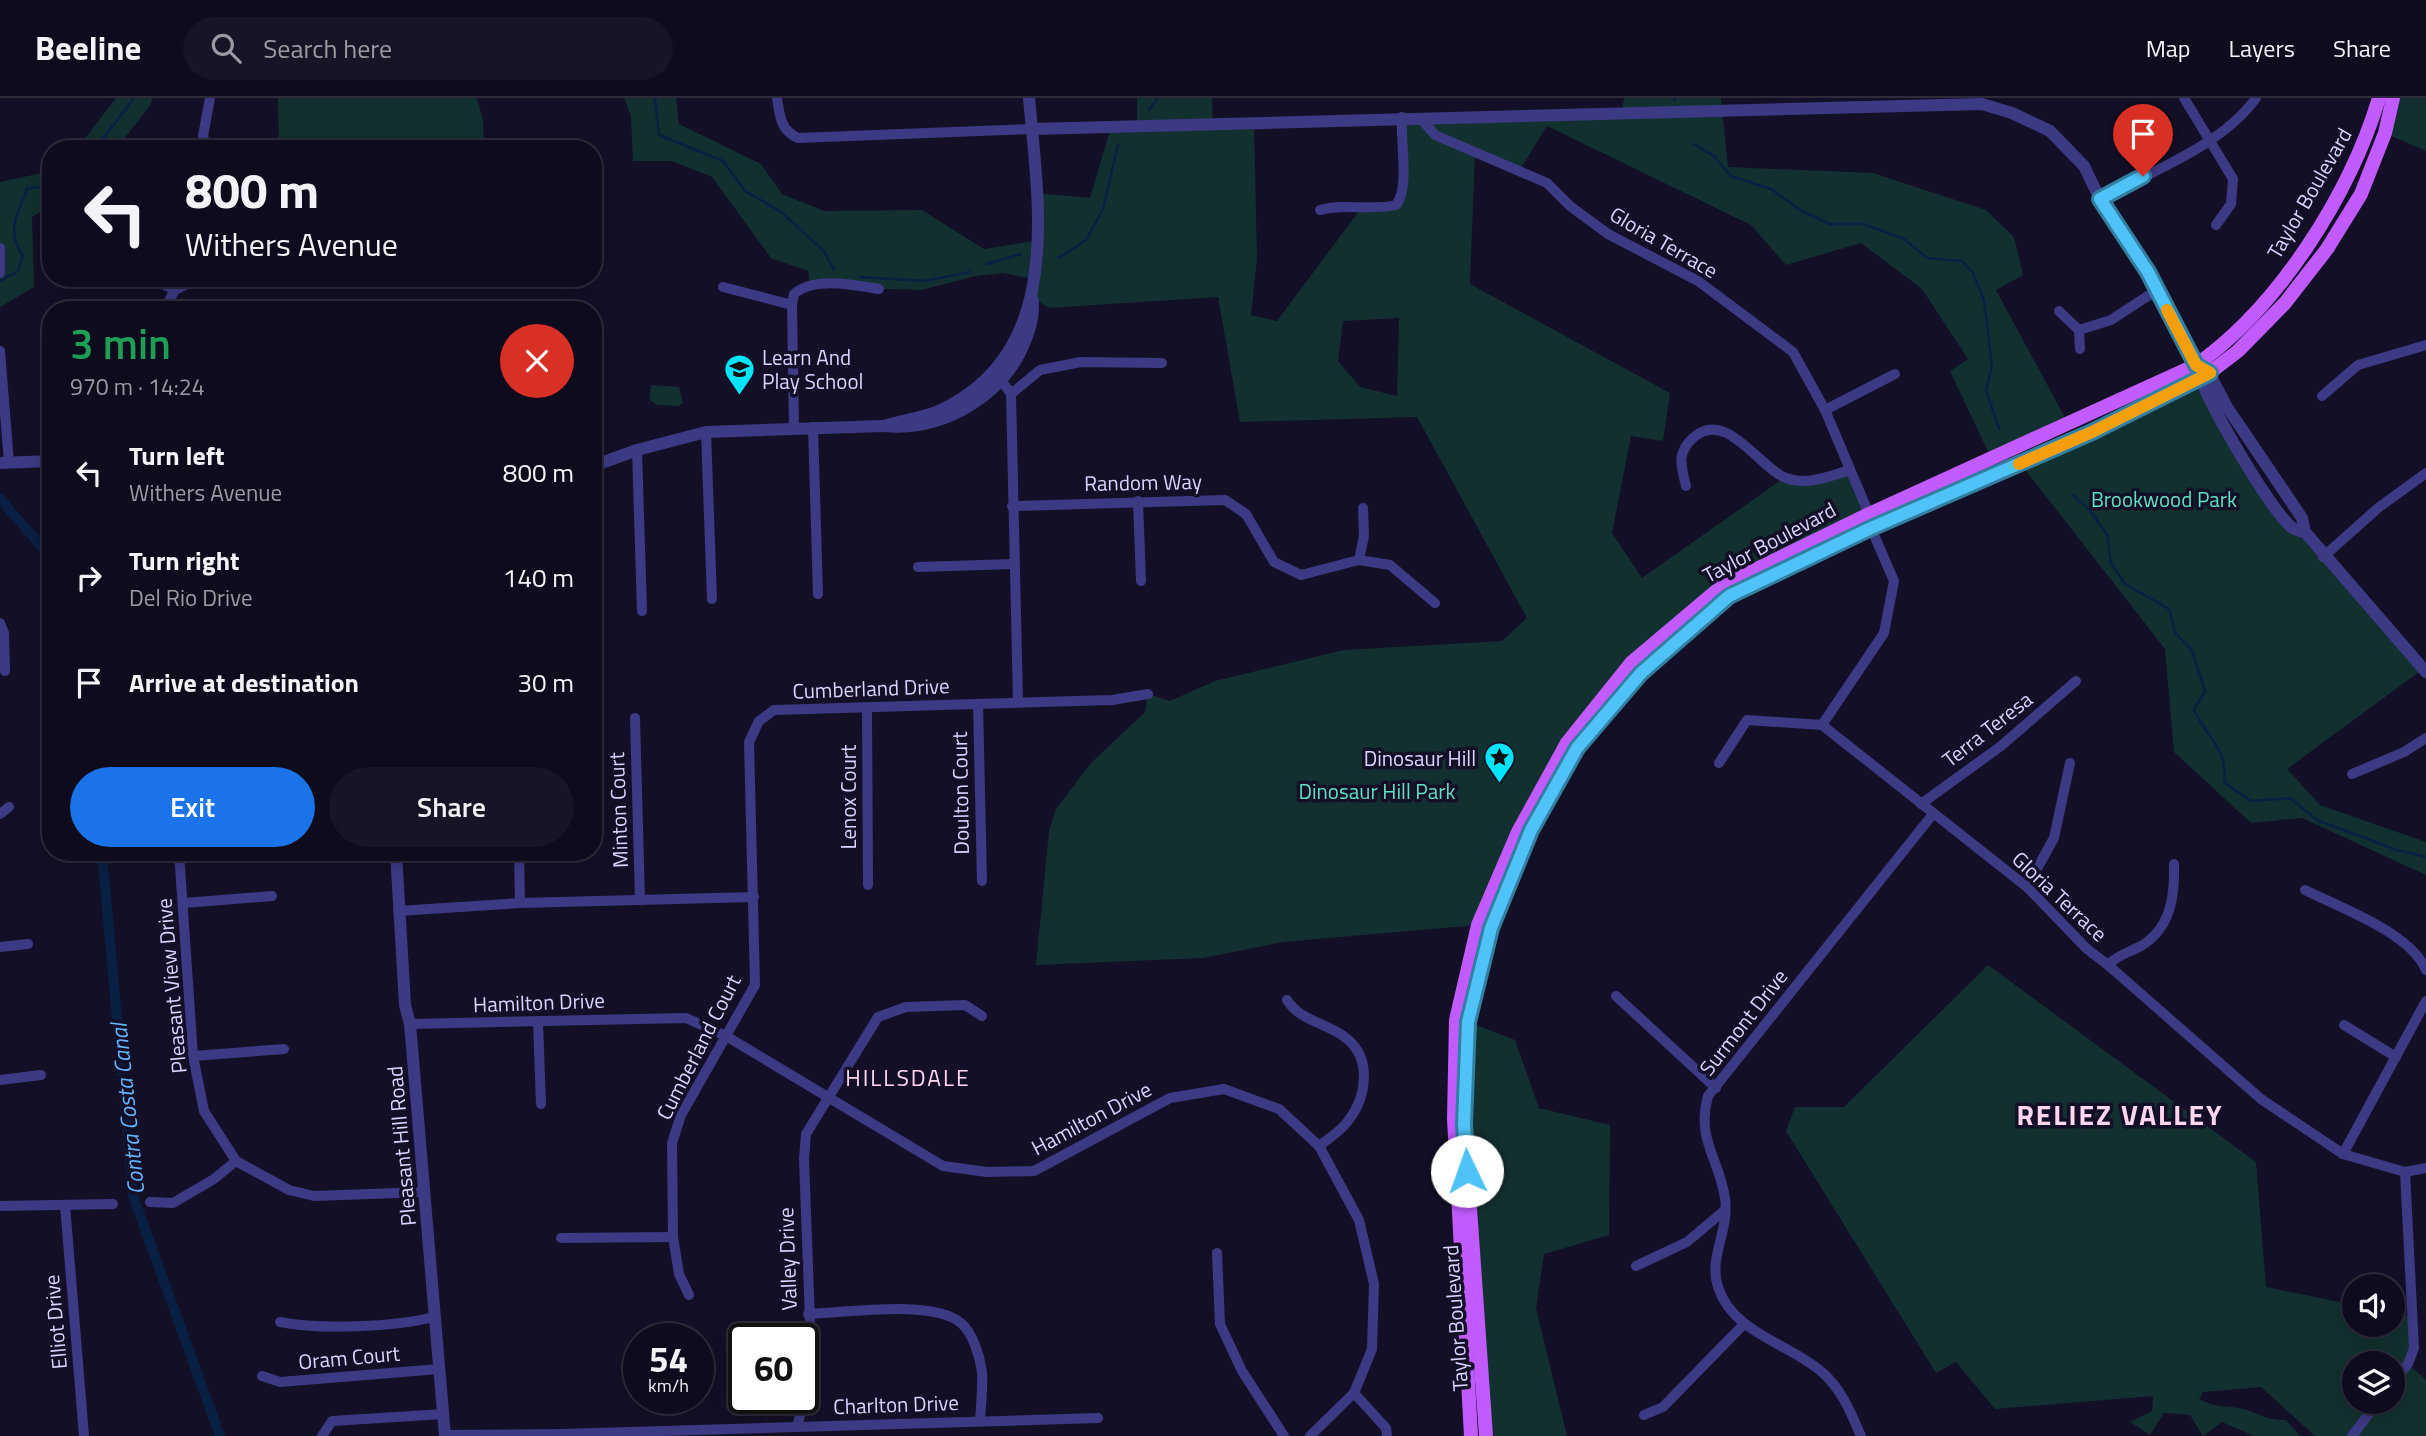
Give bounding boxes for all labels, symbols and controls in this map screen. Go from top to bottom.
search box [183,17,673,80]
text: Beeline [35,23,141,73]
icon: search [207,29,245,67]
text: Search here [263,29,392,68]
text: Map [2146,30,2191,66]
text: Layers [2229,30,2295,66]
text: Share [2333,30,2391,66]
pin [2113,104,2173,176]
icon: arrive [2124,115,2162,153]
street label: Taylor Boulevard [2258,122,2360,264]
text: 800 m [185,152,319,227]
icon: left [70,168,161,259]
street label: Gloria Terrace [1604,198,1724,286]
text: Withers Avenue [185,220,398,268]
text: 3 min [70,311,171,375]
button: close [500,324,574,398]
place label: Learn And Play School [762,341,863,397]
school or university icon: Learn And Play School [722,352,756,396]
text: 970 m · 14:24 [70,369,205,404]
text: Turn left [129,436,224,475]
text: 800 m [503,453,574,492]
icon: left [70,454,108,492]
street label: Random Way [1084,465,1202,499]
text: Withers Avenue [129,475,282,510]
park label: Brookwood Park [2091,483,2237,515]
street label: Taylor Boulevard [1697,493,1841,591]
text: Turn right [129,541,240,580]
text: 140 m [503,558,574,597]
icon: right [70,559,108,597]
text: Del Rio Drive [129,580,253,615]
text: Arrive at destination [129,663,359,702]
text: 30 m [517,663,574,702]
icon: arrive [70,664,108,702]
street label: Cumberland Drive [792,669,950,707]
street label: Terra Teresa [1935,683,2039,775]
street label: Doulton Court [943,731,977,855]
place icon: Dinosaur Hill [1482,741,1516,785]
place label: Dinosaur Hill [1364,742,1476,774]
street label: Lenox Court [832,744,864,849]
street label: Minton Court [600,751,636,868]
button: Exit [70,767,315,847]
button: Share [329,767,574,847]
park label: Dinosaur Hill Park [1298,775,1456,807]
street label: Gloria Terrace [2005,843,2115,949]
street label: Pleasant View Drive [147,897,195,1075]
street label: Surmont Drive [1691,962,1795,1082]
street label: Cumberland Court [648,968,749,1125]
street label: Hamilton Drive [472,984,606,1020]
water label: Contra Costa Canal [100,1019,153,1196]
district label: HILLSDALE [845,1060,971,1095]
street label: Pleasant Hill Road [378,1065,424,1227]
street label: Hamilton Drive [1025,1073,1157,1163]
district label: RELIEZ VALLEY [2016,1093,2224,1136]
position arrow [1430,1134,1504,1208]
street label: Valley Drive [769,1207,805,1311]
street label: Taylor Boulevard [1434,1244,1476,1392]
street label: Elliot Drive [35,1273,75,1371]
map controls [2342,1274,2405,1414]
button: sound [2342,1274,2405,1337]
speed limit sign: 60 [728,1323,819,1414]
text: 54 [649,1332,688,1386]
street label: Oram Court [297,1337,402,1377]
button: layers [2342,1351,2405,1414]
text: km/h [648,1372,689,1399]
street label: Charlton Drive [833,1386,959,1422]

